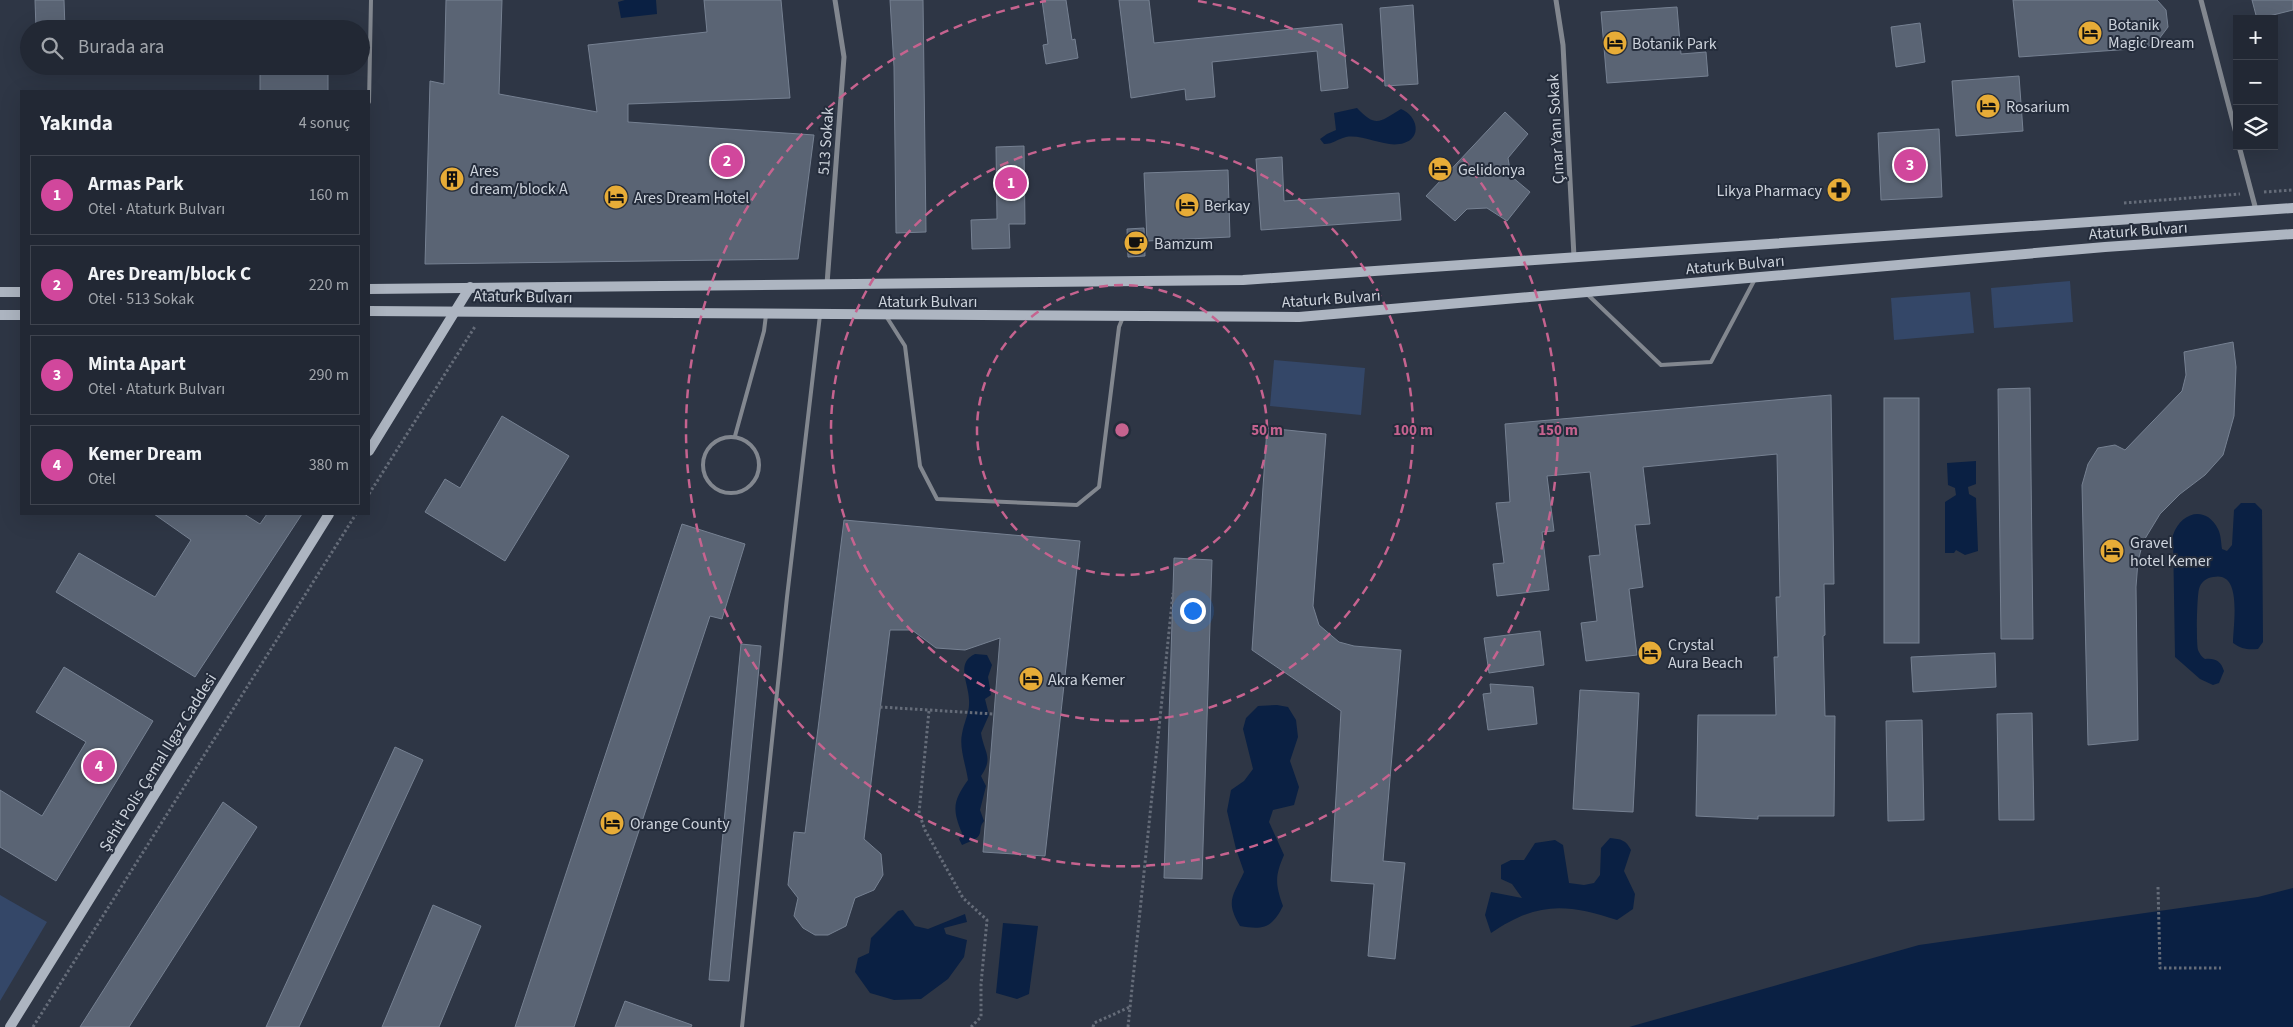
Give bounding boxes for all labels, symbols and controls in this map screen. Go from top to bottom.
place label: Botanik Magic Dream [2108,14,2194,54]
map controls [2233,15,2278,150]
button: + [2233,15,2278,60]
search box [20,20,370,75]
hotel icon: Botanik Magic Dream [2077,20,2103,46]
hotel icon: Botanik Park [1602,30,1628,56]
place label: Botanik Park [1632,33,1717,55]
icon: search [38,34,66,62]
text: Burada ara [78,34,164,61]
button: − [2233,60,2278,105]
street label: Çınar Yanı Sokak [1542,73,1570,185]
hotel icon: Rosarium [1975,93,2001,119]
place label: Rosarium [2006,96,2070,118]
button: layers [2233,105,2278,150]
street label: 513 Sokak [813,106,839,176]
text: Yakında [40,108,113,138]
text: 4 sonuç [299,112,350,134]
pin: 2 [711,142,743,180]
pin: 3 [1894,146,1926,184]
hotel icon: Gelidonya [1427,156,1453,182]
place label: Gelidonya [1458,159,1525,181]
place label: Ares dream/block A [470,160,568,200]
pin: 1 [995,164,1027,202]
building icon: Ares dream/block A [439,166,465,192]
text: Armas Park [88,171,184,198]
pharmacy icon: Likya Pharmacy [1826,177,1852,203]
place label: Likya Pharmacy [1716,180,1823,202]
text: 1 [53,184,61,206]
text: 160 m [309,184,349,206]
hotel icon: Ares Dream Hotel [603,184,629,210]
place label: Ares Dream Hotel [634,187,749,209]
hotel icon: Berkay [1174,192,1200,218]
place label: Berkay [1204,195,1251,217]
text: Otel · Ataturk Bulvarı [88,198,225,220]
street label: Ataturk Bulvarı [2088,217,2188,245]
cafe icon: Bamzum [1123,230,1149,256]
place label: Bamzum [1154,233,1213,255]
street label: Ataturk Bulvarı [1685,250,1785,280]
text: Ares Dream/block C [88,261,251,288]
text: 2 [53,274,61,296]
text: 220 m [309,274,349,296]
street label: Ataturk Bulvarı [473,285,573,309]
street label: Ataturk Bulvarı [1281,285,1381,313]
text: Otel · 513 Sokak [88,288,194,310]
street label: Ataturk Bulvarı [878,291,978,313]
text: Minta Apart [88,351,186,378]
text: 3 [53,364,61,386]
text: 290 m [309,364,349,386]
text: Otel · Ataturk Bulvarı [88,378,225,400]
text: 50 m [1251,420,1283,441]
text: 100 m [1393,420,1433,441]
text: 150 m [1538,420,1578,441]
centre of rings [1113,421,1131,439]
text: Kemer Dream [88,441,202,468]
text: 4 [53,454,61,476]
text: 380 m [309,454,349,476]
text: Otel [88,468,116,490]
place label: Gravel hotel Kemer [2130,532,2212,572]
hotel icon: Gravel hotel Kemer [2099,538,2125,564]
your location [1180,598,1206,624]
place label: Crystal Aura Beach [1668,634,1743,674]
hotel icon: Crystal Aura Beach [1637,640,1663,666]
hotel icon: Akra Kemer [1018,666,1044,692]
street label: Şehit Polis Çemal Ilgaz Caddesi [94,669,222,856]
place label: Akra Kemer [1048,669,1125,691]
pin: 4 [83,747,115,785]
hotel icon: Orange County [599,810,625,836]
place label: Orange County [630,813,730,835]

